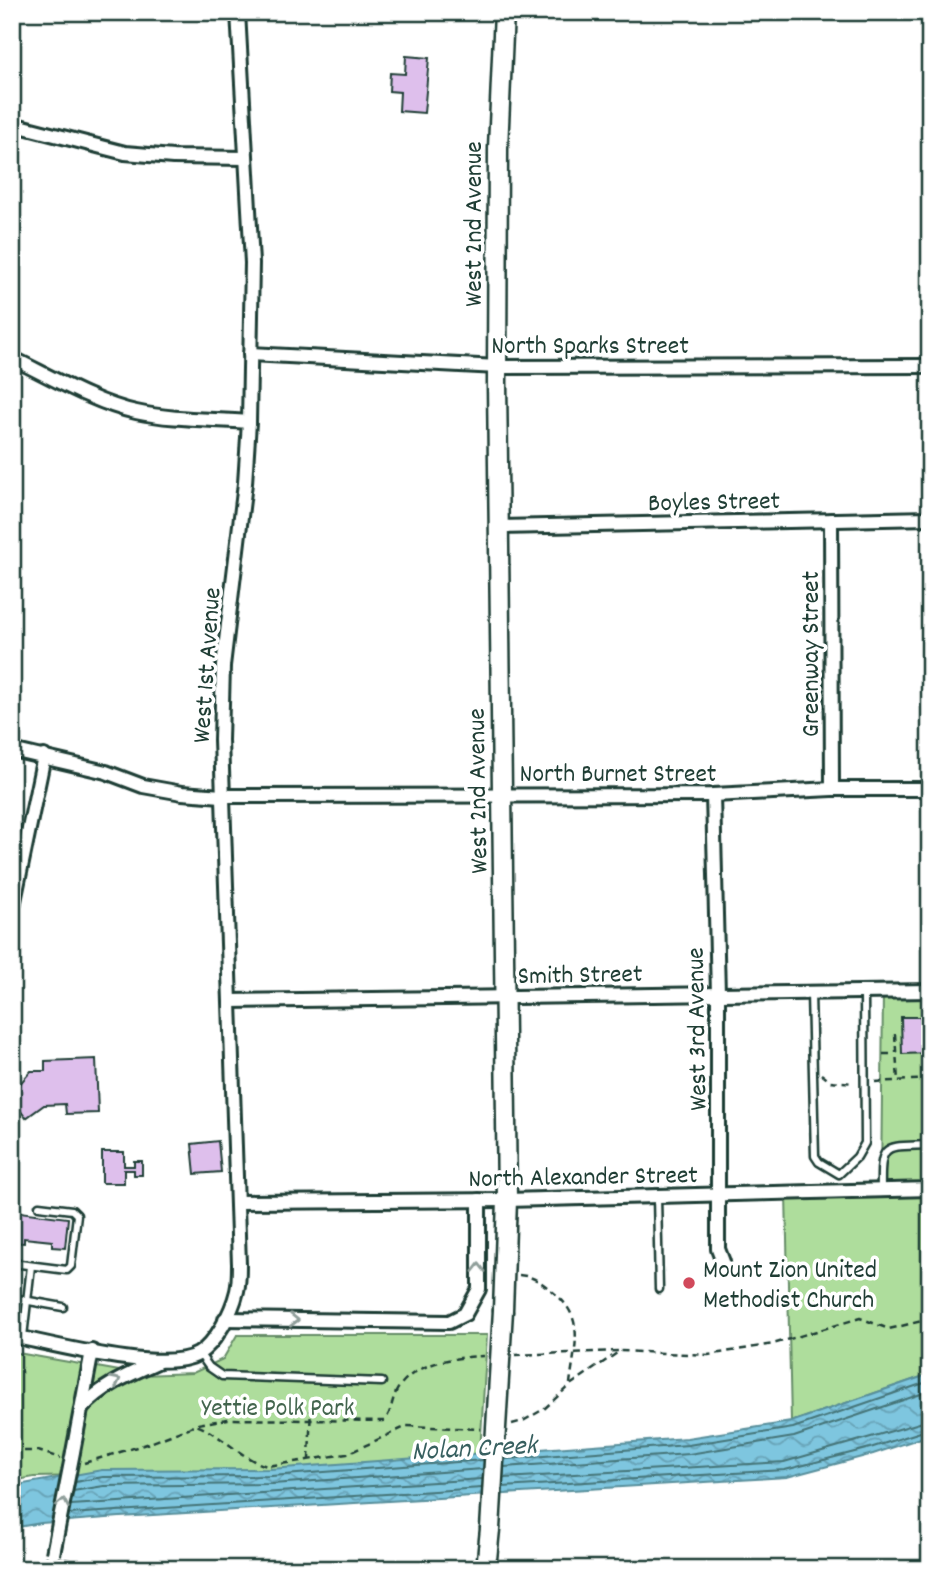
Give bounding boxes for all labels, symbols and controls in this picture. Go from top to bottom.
street label: West 2nd Avenue [457,141,494,307]
street label: North Sparks Street [491,329,689,366]
street label: Boyles Street [648,484,781,523]
street label: Greenway Street [794,570,831,737]
street label: West 1st Avenue [185,586,232,744]
street label: West 2nd Avenue [460,708,499,874]
street label: North Burnet Street [520,757,717,794]
street label: West 3rd Avenue [679,947,718,1111]
street label: Smith Street [517,957,643,996]
street label: North Alexander Street [468,1158,699,1199]
place label: Mount Zion United Methodist Church [703,1253,877,1320]
one-way arrow [471,1262,487,1272]
marker: Mount Zion United Methodist Church [681,1275,697,1291]
one-way arrow [289,1312,299,1328]
one-way arrow [109,1375,121,1389]
park label: Yettie Polk Park [202,1391,354,1428]
water label: Nolan Creek [410,1428,541,1474]
one-way arrow [54,1497,69,1509]

